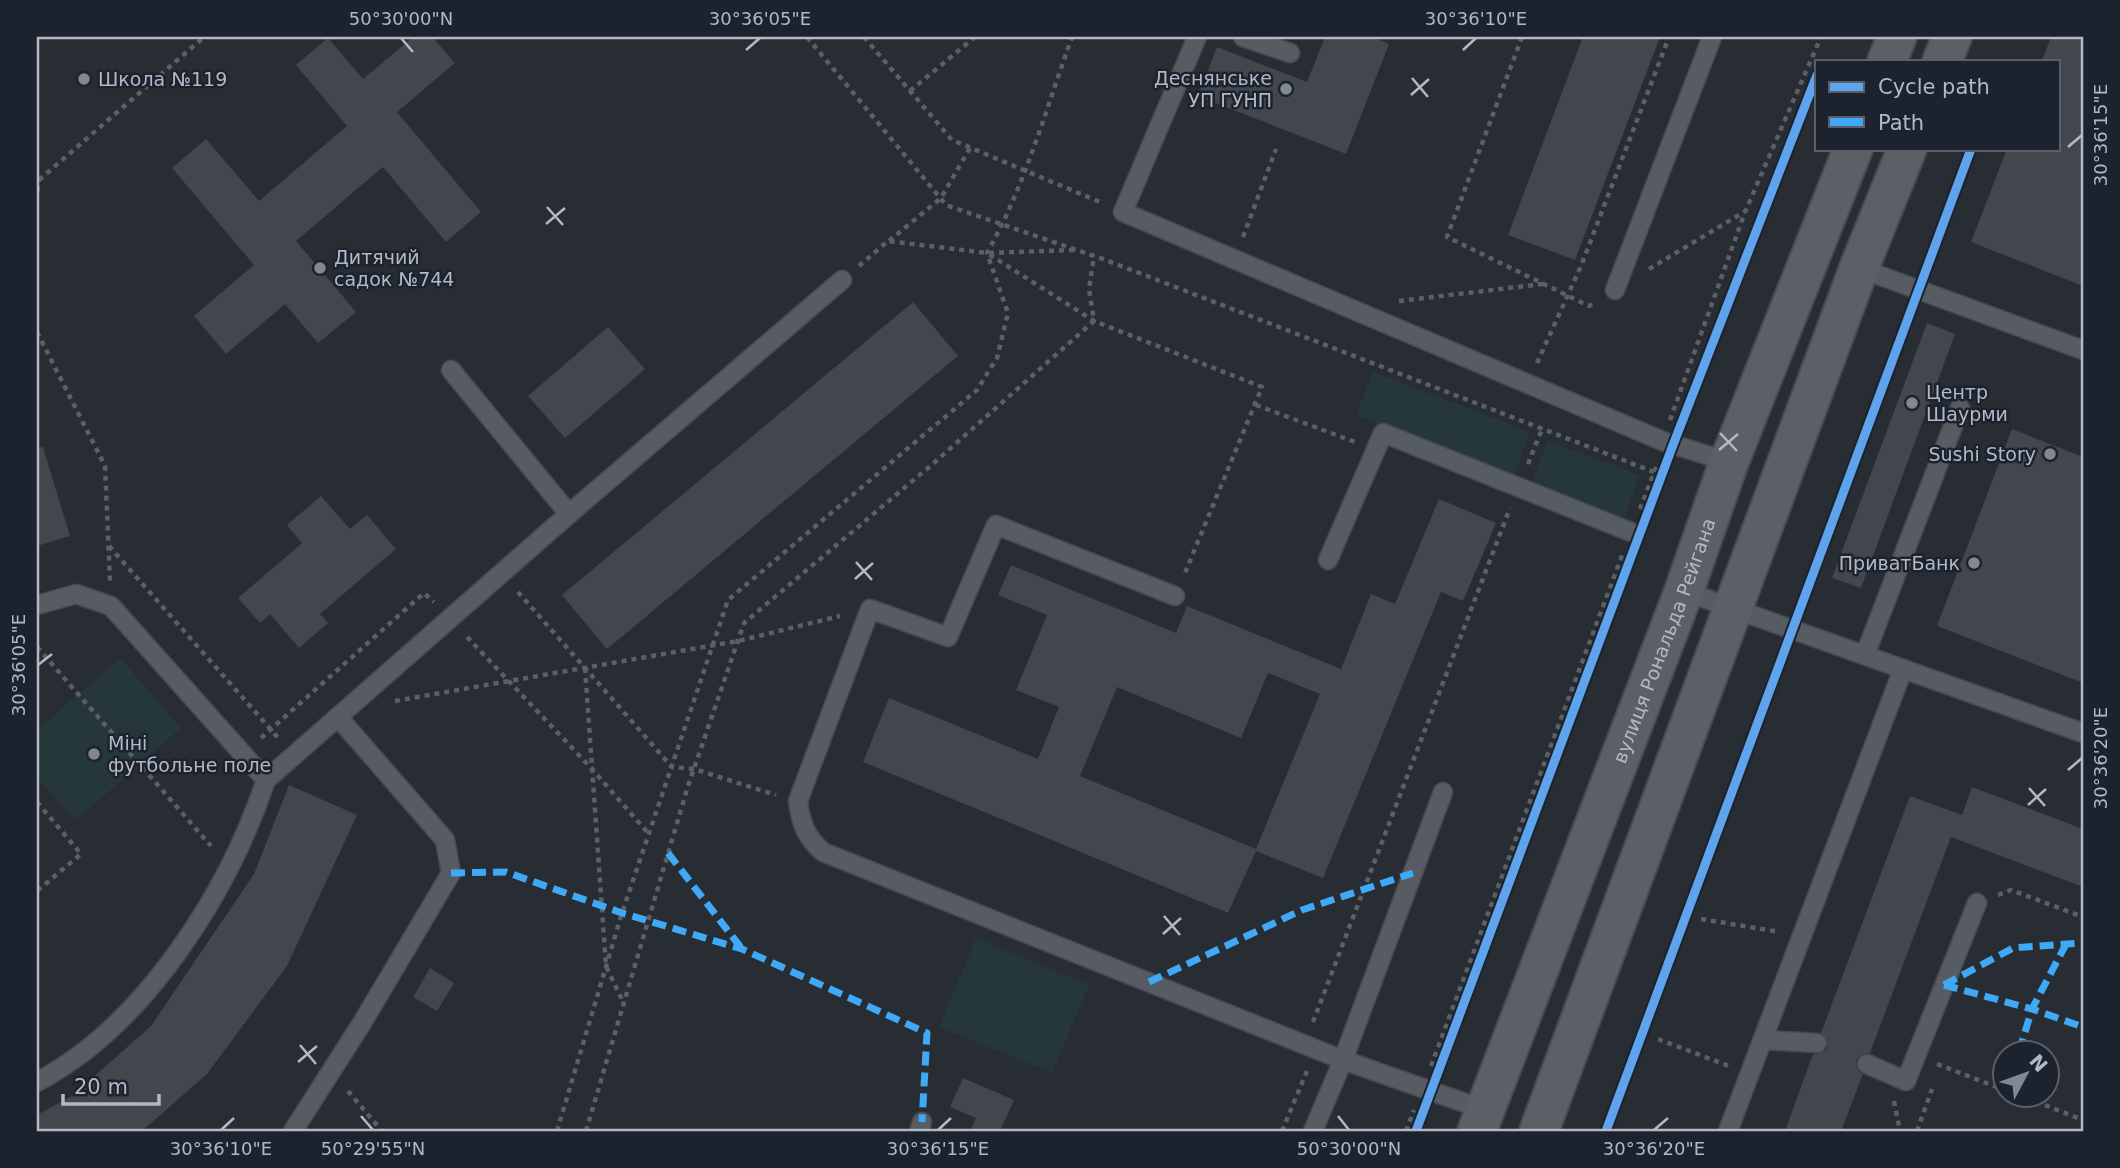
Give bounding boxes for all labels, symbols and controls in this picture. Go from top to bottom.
text: 50°30'00"N [349,8,453,29]
text: 30°36'05"E [709,8,811,29]
text: 30°36'10"E [1425,8,1527,29]
legend [1815,60,2060,150]
place label: Деснянське УП ГУНП [1154,67,1272,111]
place label: Школа №119 [98,68,227,90]
marker: Школа №119 [76,71,92,87]
text: Cycle path [1878,75,1990,99]
marker: Деснянське УП ГУНП [1278,81,1294,97]
text: 30°36'15"E [2090,84,2111,186]
text: Path [1878,111,1924,135]
place label: Дитячий садок №744 [334,246,454,290]
marker: Дитячий садок №744 [312,260,328,276]
place label: Центр Шаурми [1926,381,2008,425]
marker: Центр Шаурми [1904,395,1920,411]
place label: Sushi Story [1928,443,2036,465]
marker: Sushi Story [2042,446,2058,462]
street label: вулиця Рональда Рейгана [1608,515,1720,766]
place label: ПриватБанк [1839,552,1960,574]
marker: ПриватБанк [1966,555,1982,571]
text: 30°36'05"E [8,614,29,716]
text: 30°36'20"E [2090,707,2111,809]
place label: Міні футбольне поле [108,732,271,776]
marker: Міні футбольне поле [86,746,102,762]
north arrow [1990,1038,2060,1108]
text: N [2025,1050,2052,1076]
scale bar [63,1063,159,1107]
text: 20 m [74,1075,128,1099]
text: 30°36'10"E [170,1138,272,1159]
text: 50°29'55"N [321,1138,425,1159]
text: 30°36'15"E [887,1138,989,1159]
text: 50°30'00"N [1297,1138,1401,1159]
text: 30°36'20"E [1603,1138,1705,1159]

